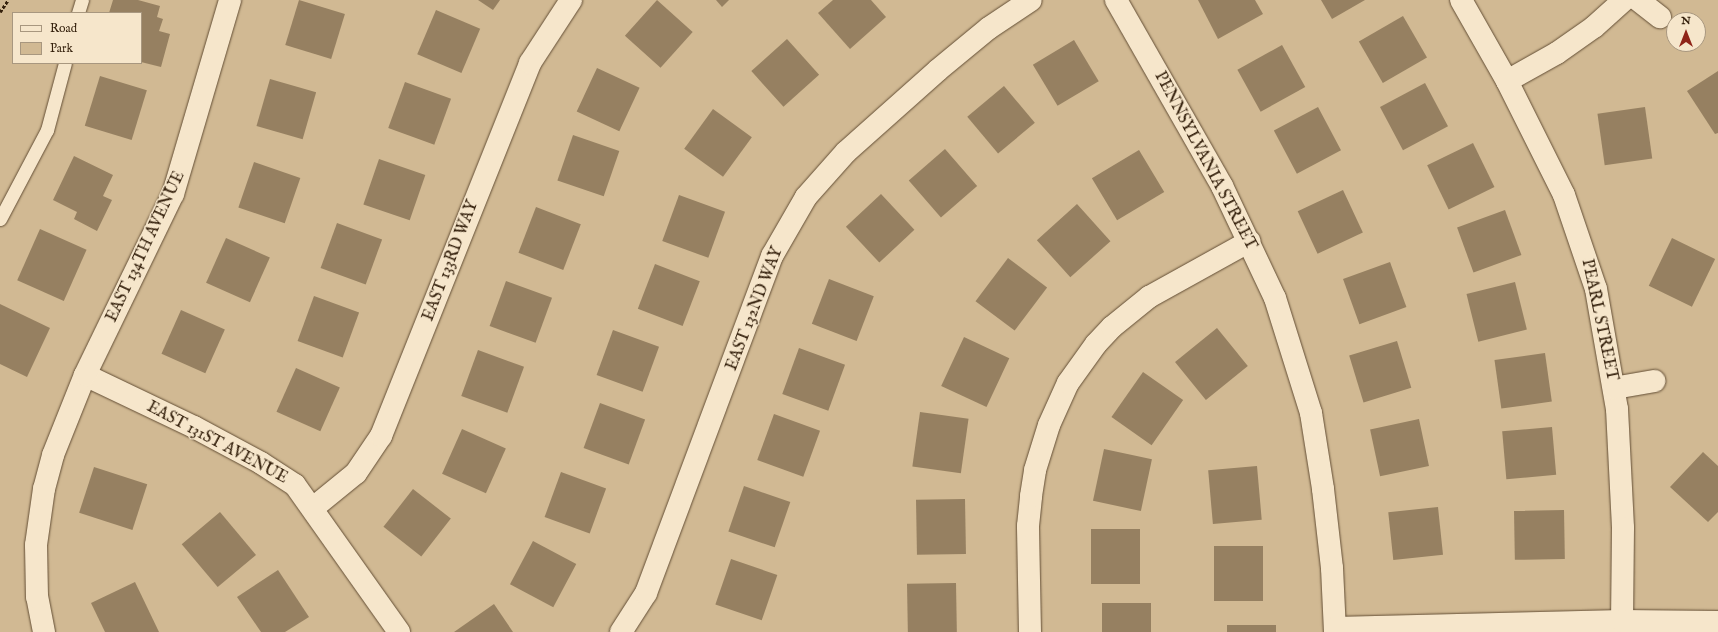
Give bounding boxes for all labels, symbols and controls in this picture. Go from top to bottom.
legend [12,12,142,64]
north arrow [1666,12,1706,52]
text: N [1681,14,1691,28]
text: Road [50,21,77,36]
text: Park [50,41,73,56]
street label: PENNSYLVANIA STREET [1150,68,1260,254]
street label: EAST 134TH AVENUE [103,169,189,325]
street label: EAST 133RD WAY [419,198,483,324]
street label: EAST 132ND WAY [723,244,787,374]
street label: PEARL STREET [1577,257,1621,383]
street label: EAST 131ST AVENUE [143,398,291,488]

